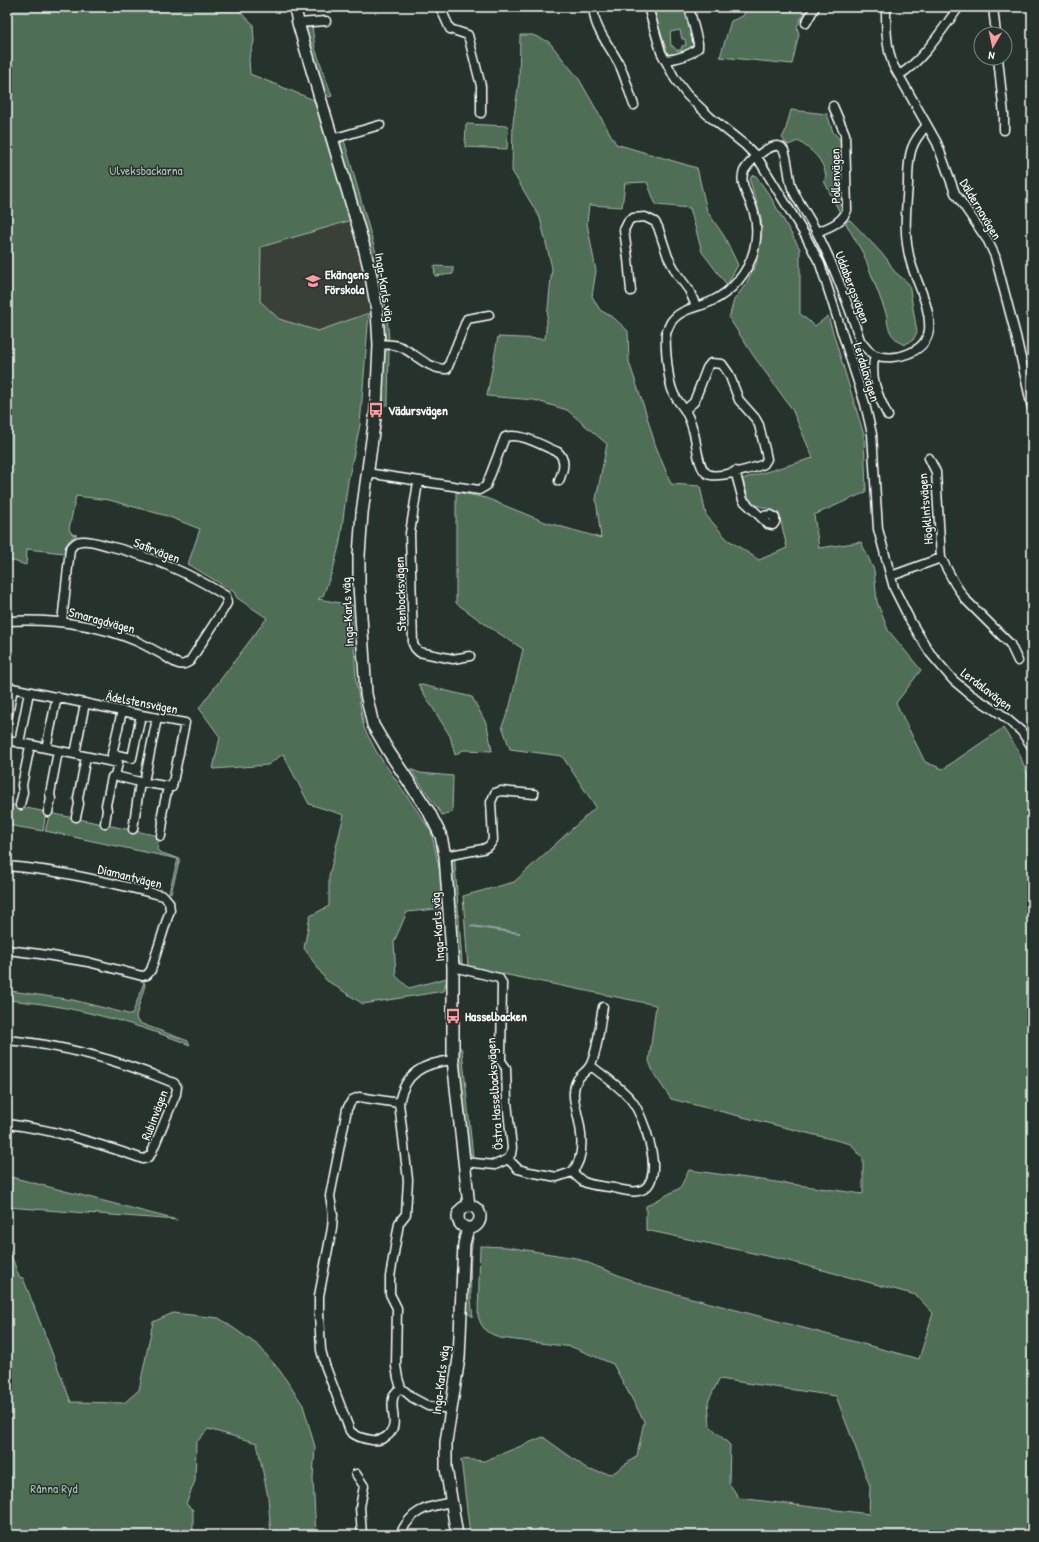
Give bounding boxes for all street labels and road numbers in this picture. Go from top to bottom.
street label: Pollenvägen [826,148,844,204]
street label: Däldernavägen [956,175,1006,243]
street label: Uddabergsvägen [831,248,875,326]
street label: Inga-Karls väg [371,251,399,323]
street label: Lerdalavägen [849,340,885,404]
street label: Högklintsvägen [913,473,937,545]
street label: Safirvägen [131,533,183,567]
street label: Stenbocksvägen [390,556,410,632]
street label: Inga-Karls väg [336,577,358,647]
street label: Smaragdvägen [67,603,137,638]
street label: Lerdalavägen [957,663,1017,715]
street label: Ädelstensvägen [105,686,180,718]
street label: Diamantvägen [96,859,164,893]
street label: Inga-Karls väg [426,891,448,962]
street label: Östra Hasselbacksvägen [481,1037,507,1151]
street label: Rubinvägen [136,1087,172,1143]
street label: Inga-Karls väg [427,1344,453,1416]

